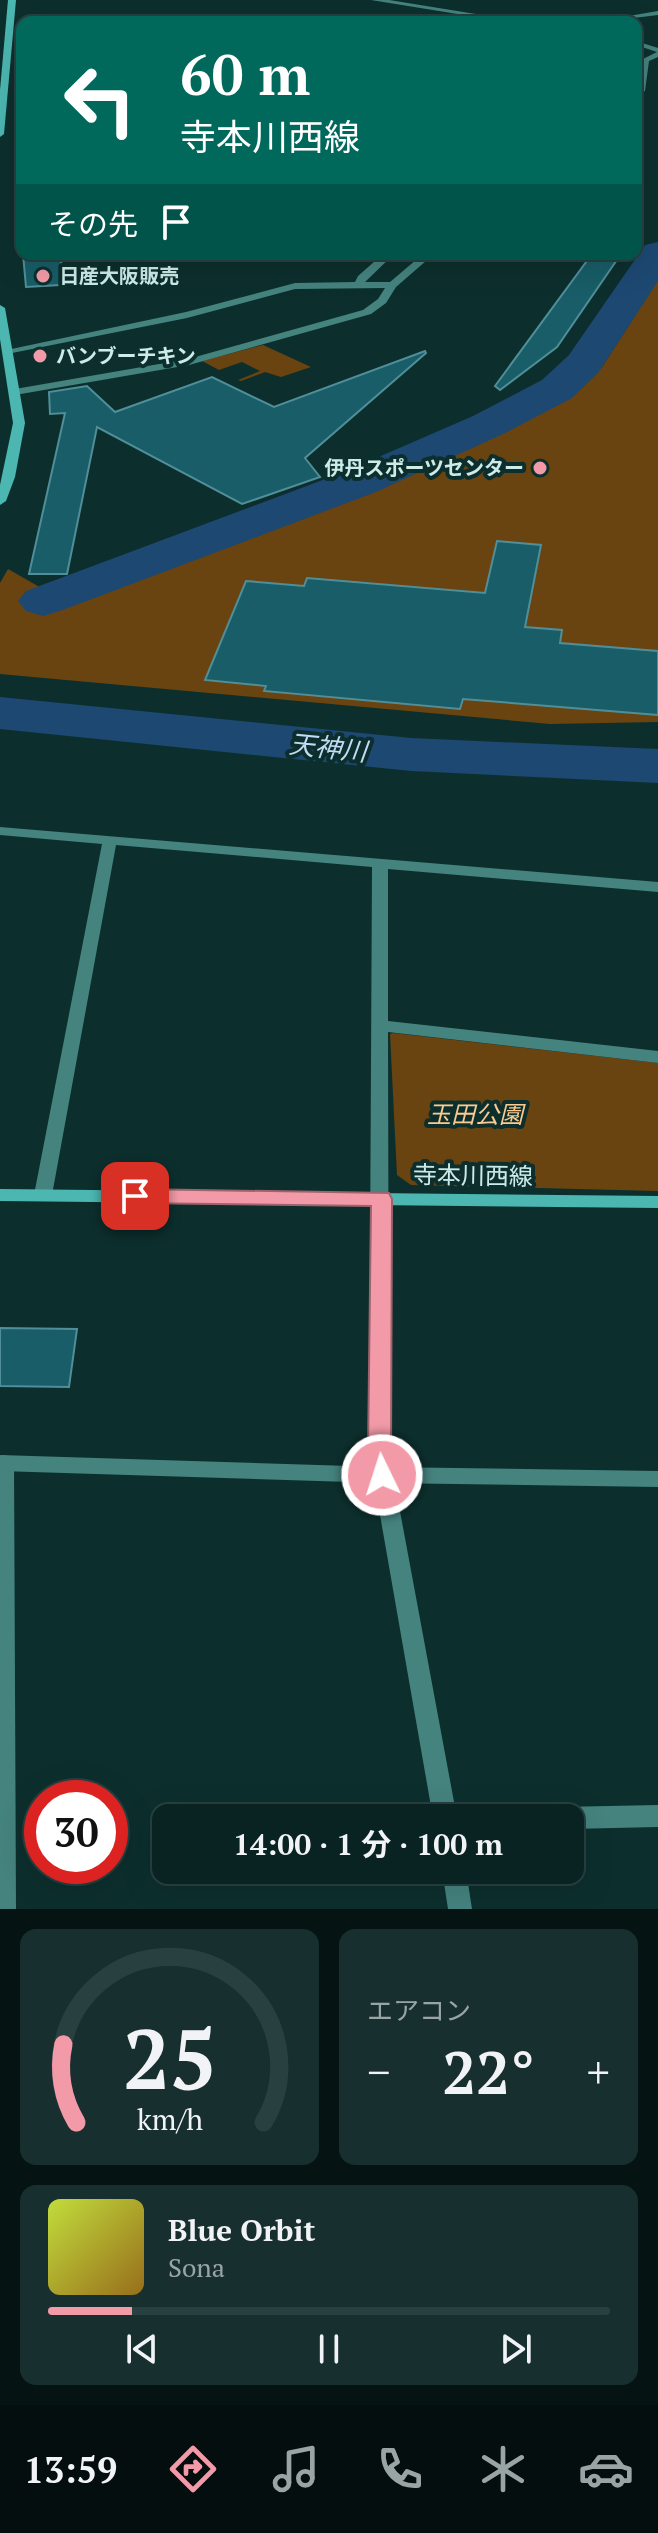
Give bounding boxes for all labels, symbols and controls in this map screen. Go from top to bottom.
text: 60 m [180,37,310,111]
icon: left [48,48,152,152]
text: 寺本川西線 [180,113,360,160]
icon: arrive [154,200,198,244]
text: その先 [48,204,138,244]
place label: 日産大阪販売 [59,262,179,289]
marker: 日産大阪販売 [34,267,52,285]
place label: バンブーチキン [56,342,196,369]
marker: バンブーチキン [31,347,49,365]
place label: 伊丹スポーツセンター [324,454,524,481]
marker: 伊丹スポーツセンター [531,459,549,477]
water label: 天神川 [288,726,372,768]
park label: 玉田公園 [427,1098,526,1130]
street label: 寺本川西線 [413,1158,533,1192]
pin [101,1162,169,1230]
icon: arrive [113,1174,157,1218]
position arrow [340,1433,424,1517]
speed limit sign: 30 [24,1780,128,1884]
text: 14:00 · 1 分 · 100 m [233,1824,503,1864]
text: エアコン [367,1993,471,2027]
text: 25 [122,2003,217,2113]
text: 22° [442,2032,535,2111]
text: − [367,2042,390,2101]
text: + [587,2042,610,2101]
text: km/h [136,2100,203,2138]
text: Blue Orbit [168,2210,315,2250]
text: Sona [168,2250,225,2284]
icon: previous [120,2327,164,2371]
icon: pause [307,2327,351,2371]
icon: next [494,2327,538,2371]
icon: directions [165,2441,221,2497]
icon: music [268,2441,324,2497]
icon: phone [372,2441,428,2497]
icon: climate [475,2441,531,2497]
icon: car [578,2441,634,2497]
text: 13:59 [24,2446,117,2493]

